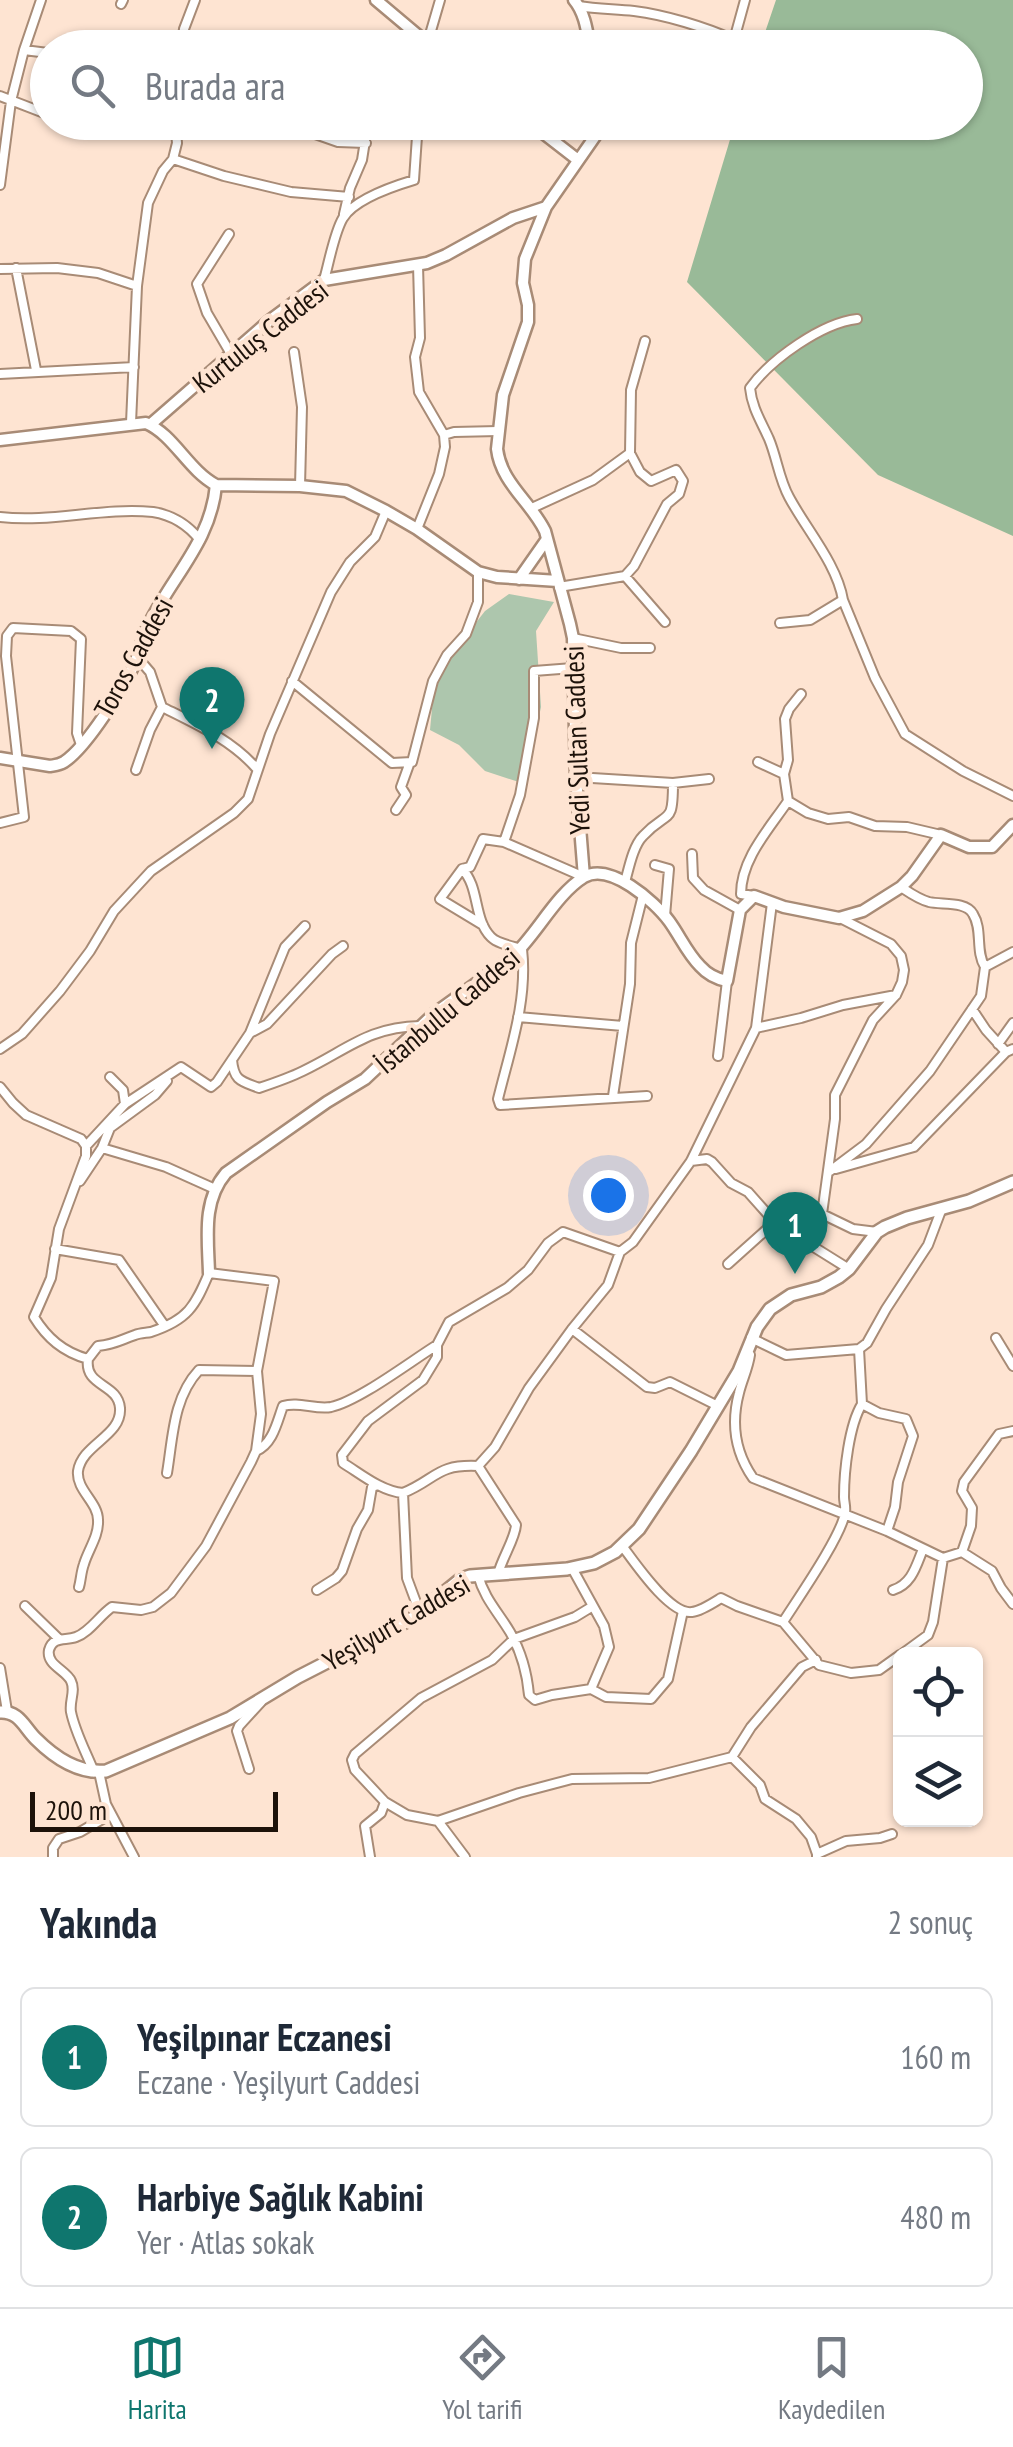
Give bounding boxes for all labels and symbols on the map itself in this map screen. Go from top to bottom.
street label: Kurtuluş Caddesi [185,271,335,401]
street label: Toros Caddesi [85,590,181,724]
street label: Yedi Sultan Caddesi [554,645,598,835]
pin: 2 [180,666,244,749]
street label: İstanbullu Caddesi [367,939,527,1081]
your location [583,1170,634,1221]
pin: 1 [762,1192,828,1274]
street label: Yeşilyurt Caddesi [316,1565,476,1679]
scale bar [30,1787,278,1832]

